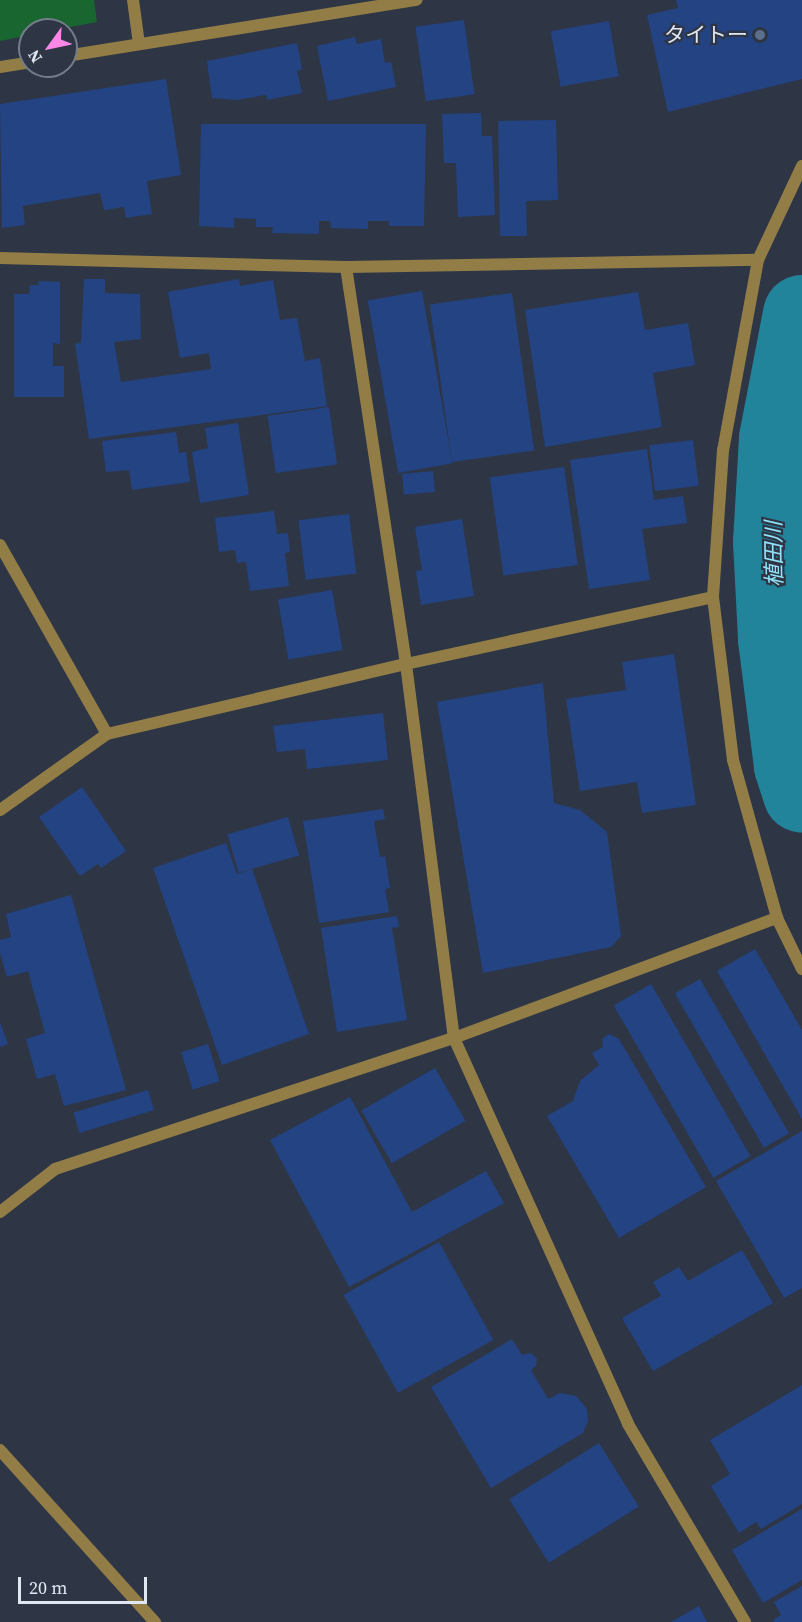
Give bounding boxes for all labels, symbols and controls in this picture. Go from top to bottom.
north arrow [18,18,78,78]
place label: タイトー [664,22,748,48]
marker: タイトー [753,28,767,42]
text: N [22,46,47,68]
water label: 植田川 [760,521,788,587]
scale bar [21,1565,150,1603]
text: 20 m [29,1575,67,1600]

